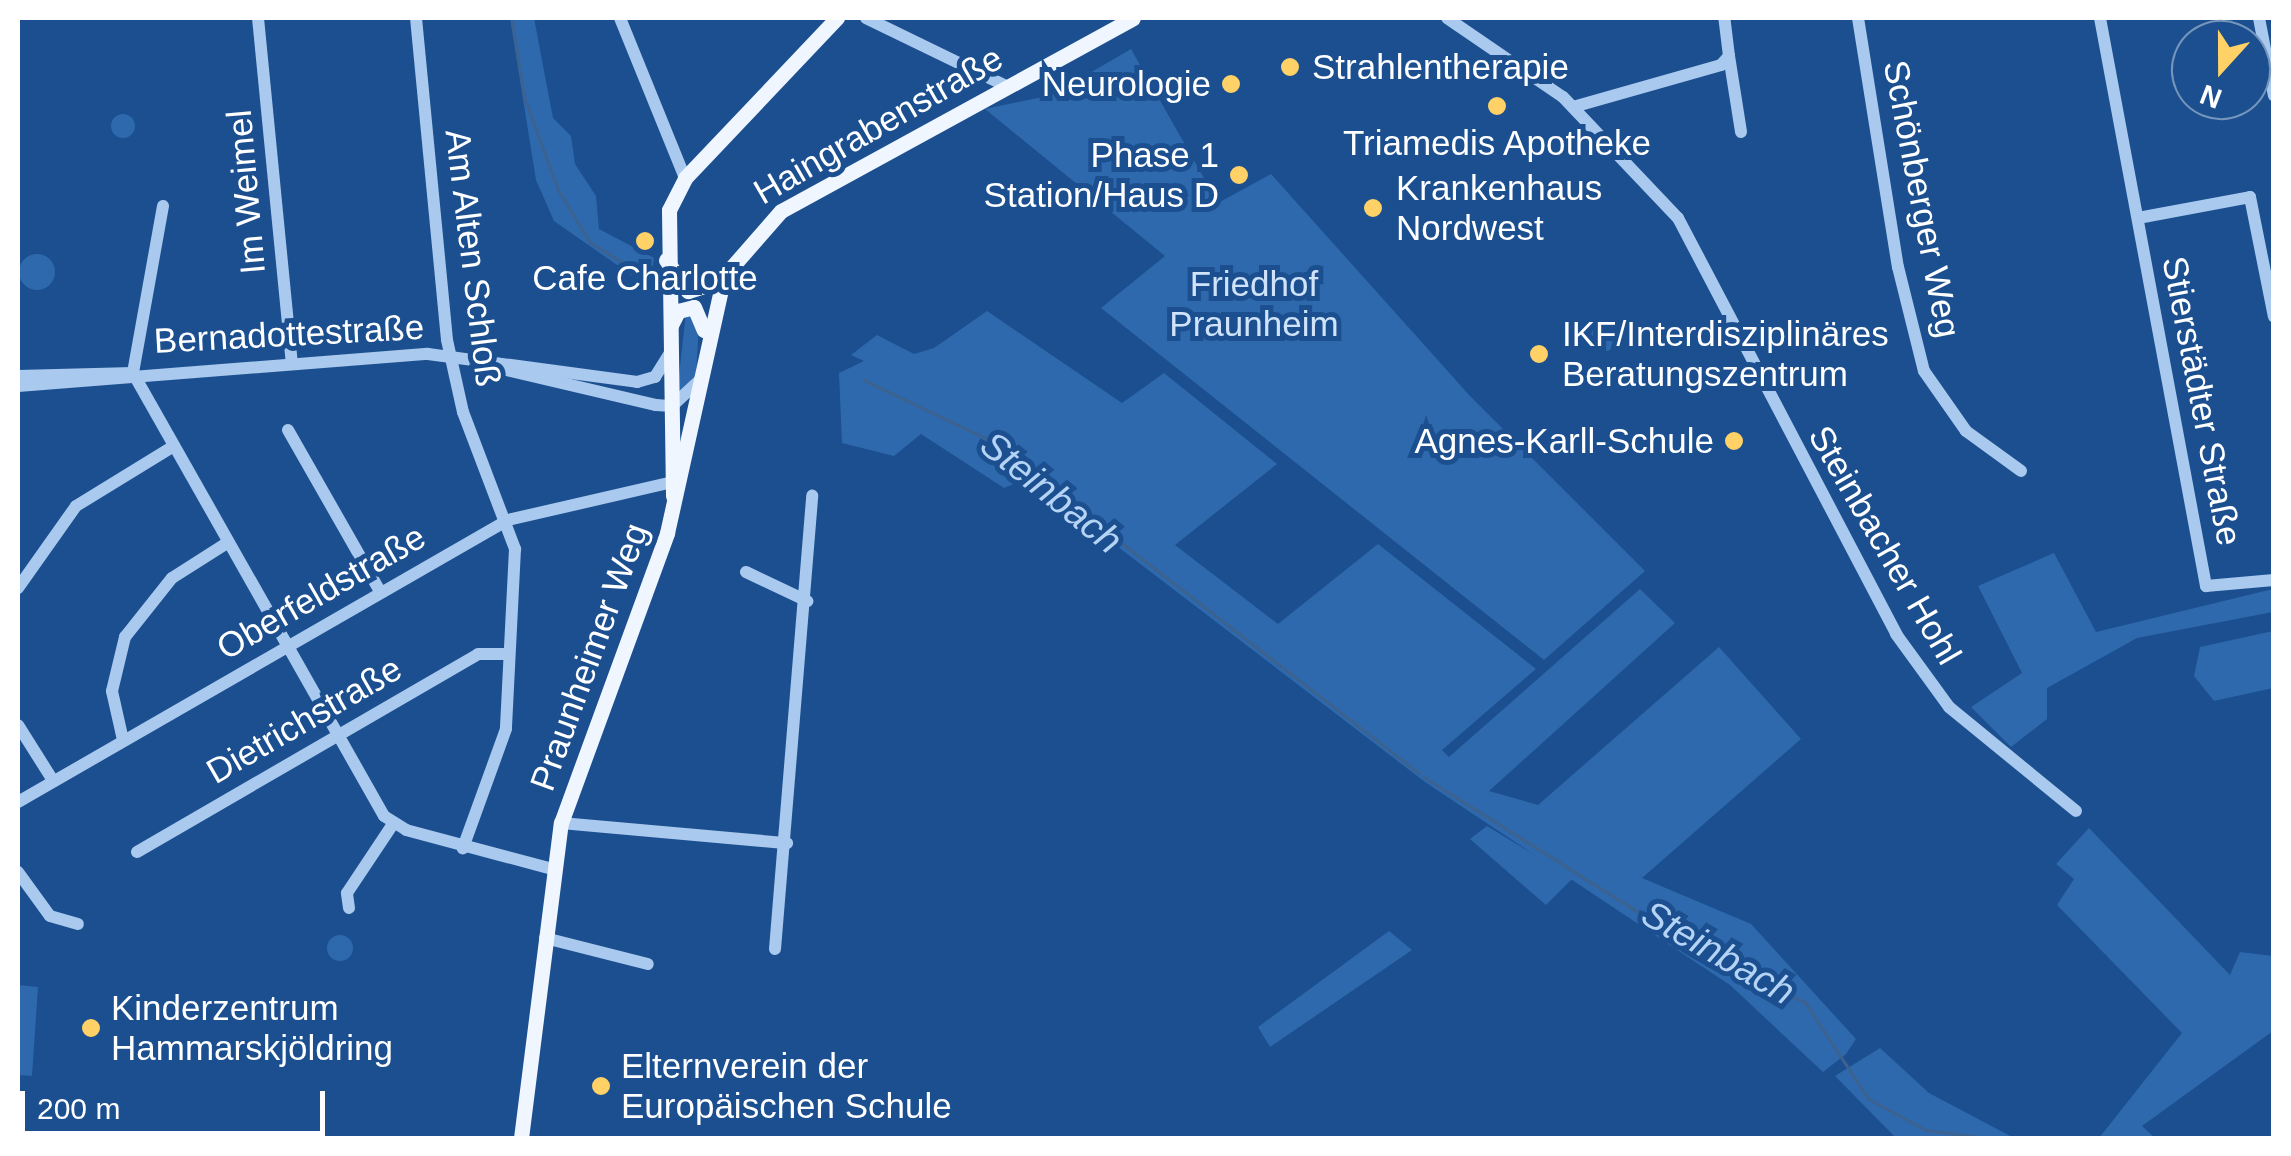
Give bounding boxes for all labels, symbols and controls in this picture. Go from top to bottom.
north arrow [2171,20,2271,120]
street label: Haingrabenstraße [746,37,1010,213]
place label: Strahlentherapie [1312,46,1569,88]
marker: Strahlentherapie [1277,54,1303,80]
street label: Schönberger Weg [1875,57,1969,341]
place label: Neurologie [1042,63,1211,105]
marker: Neurologie [1220,73,1242,95]
text: N [2196,79,2226,115]
marker: Triamedis Apotheke [1486,95,1508,117]
street label: Im Weimel [218,108,274,276]
place label: Triamedis Apotheke [1342,122,1652,164]
street label: Am Alten Schloß [436,126,510,390]
place label: Phase 1 Station/Haus D [984,134,1219,216]
marker: Phase 1 Station/Haus D [1228,164,1250,186]
place label: Krankenhaus Nordwest [1396,167,1602,249]
marker: Krankenhaus Nordwest [1360,195,1386,221]
marker: Cafe Charlotte [634,230,656,252]
street label: Stierstädter Straße [2153,253,2251,549]
place label: Cafe Charlotte [532,257,758,299]
park label: Friedhof Praunheim [1169,263,1339,345]
street label: Bernadottestraße [153,306,425,362]
place label: IKF/Interdisziplinäres Beratungszentrum [1562,313,1889,395]
marker: IKF/Interdisziplinäres Beratungszentrum [1526,341,1552,367]
street label: Steinbacher Hohl [1800,418,1970,672]
place label: Agnes-Karll-Schule [1414,420,1714,462]
water label: Steinbach [971,422,1131,564]
marker: Agnes-Karll-Schule [1723,430,1745,452]
street label: Oberfeldstraße [209,515,433,669]
street label: Praunheimer Weg [521,518,657,796]
street label: Dietrichstraße [199,647,409,793]
water label: Steinbach [1633,891,1803,1015]
place label: Kinderzentrum Hammarskjöldring [111,987,393,1069]
marker: Kinderzentrum Hammarskjöldring [80,1017,102,1039]
place label: Elternverein der Europäischen Schule [621,1045,952,1127]
scale bar [25,1071,330,1133]
marker: Elternverein der Europäischen Schule [590,1075,612,1097]
text: 200 m [37,1092,120,1125]

